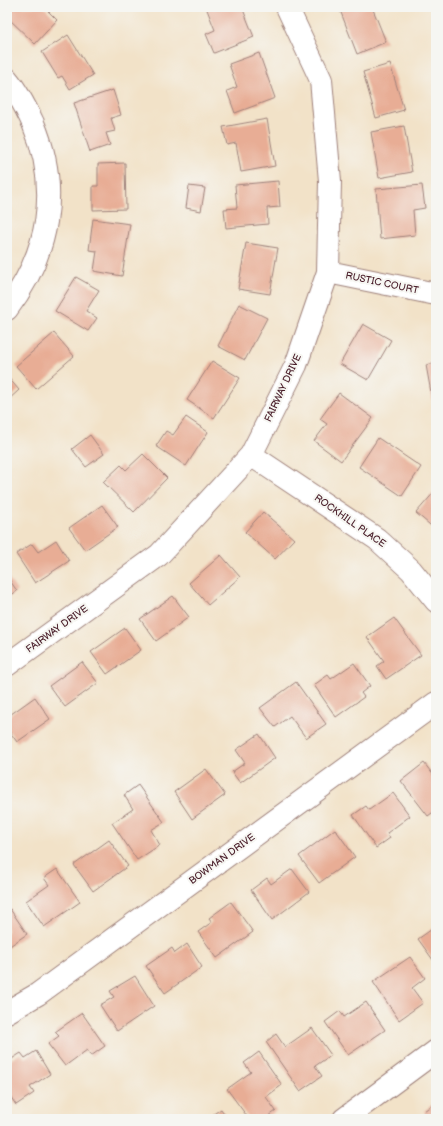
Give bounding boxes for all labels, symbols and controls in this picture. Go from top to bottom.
street label: RUSTIC COURT [344,269,420,297]
street label: FAIRWAY DRIVE [262,352,304,424]
street label: ROCKHILL PLACE [312,492,388,550]
street label: FAIRWAY DRIVE [24,602,91,655]
street label: BOWMAN DRIVE [187,831,258,887]

